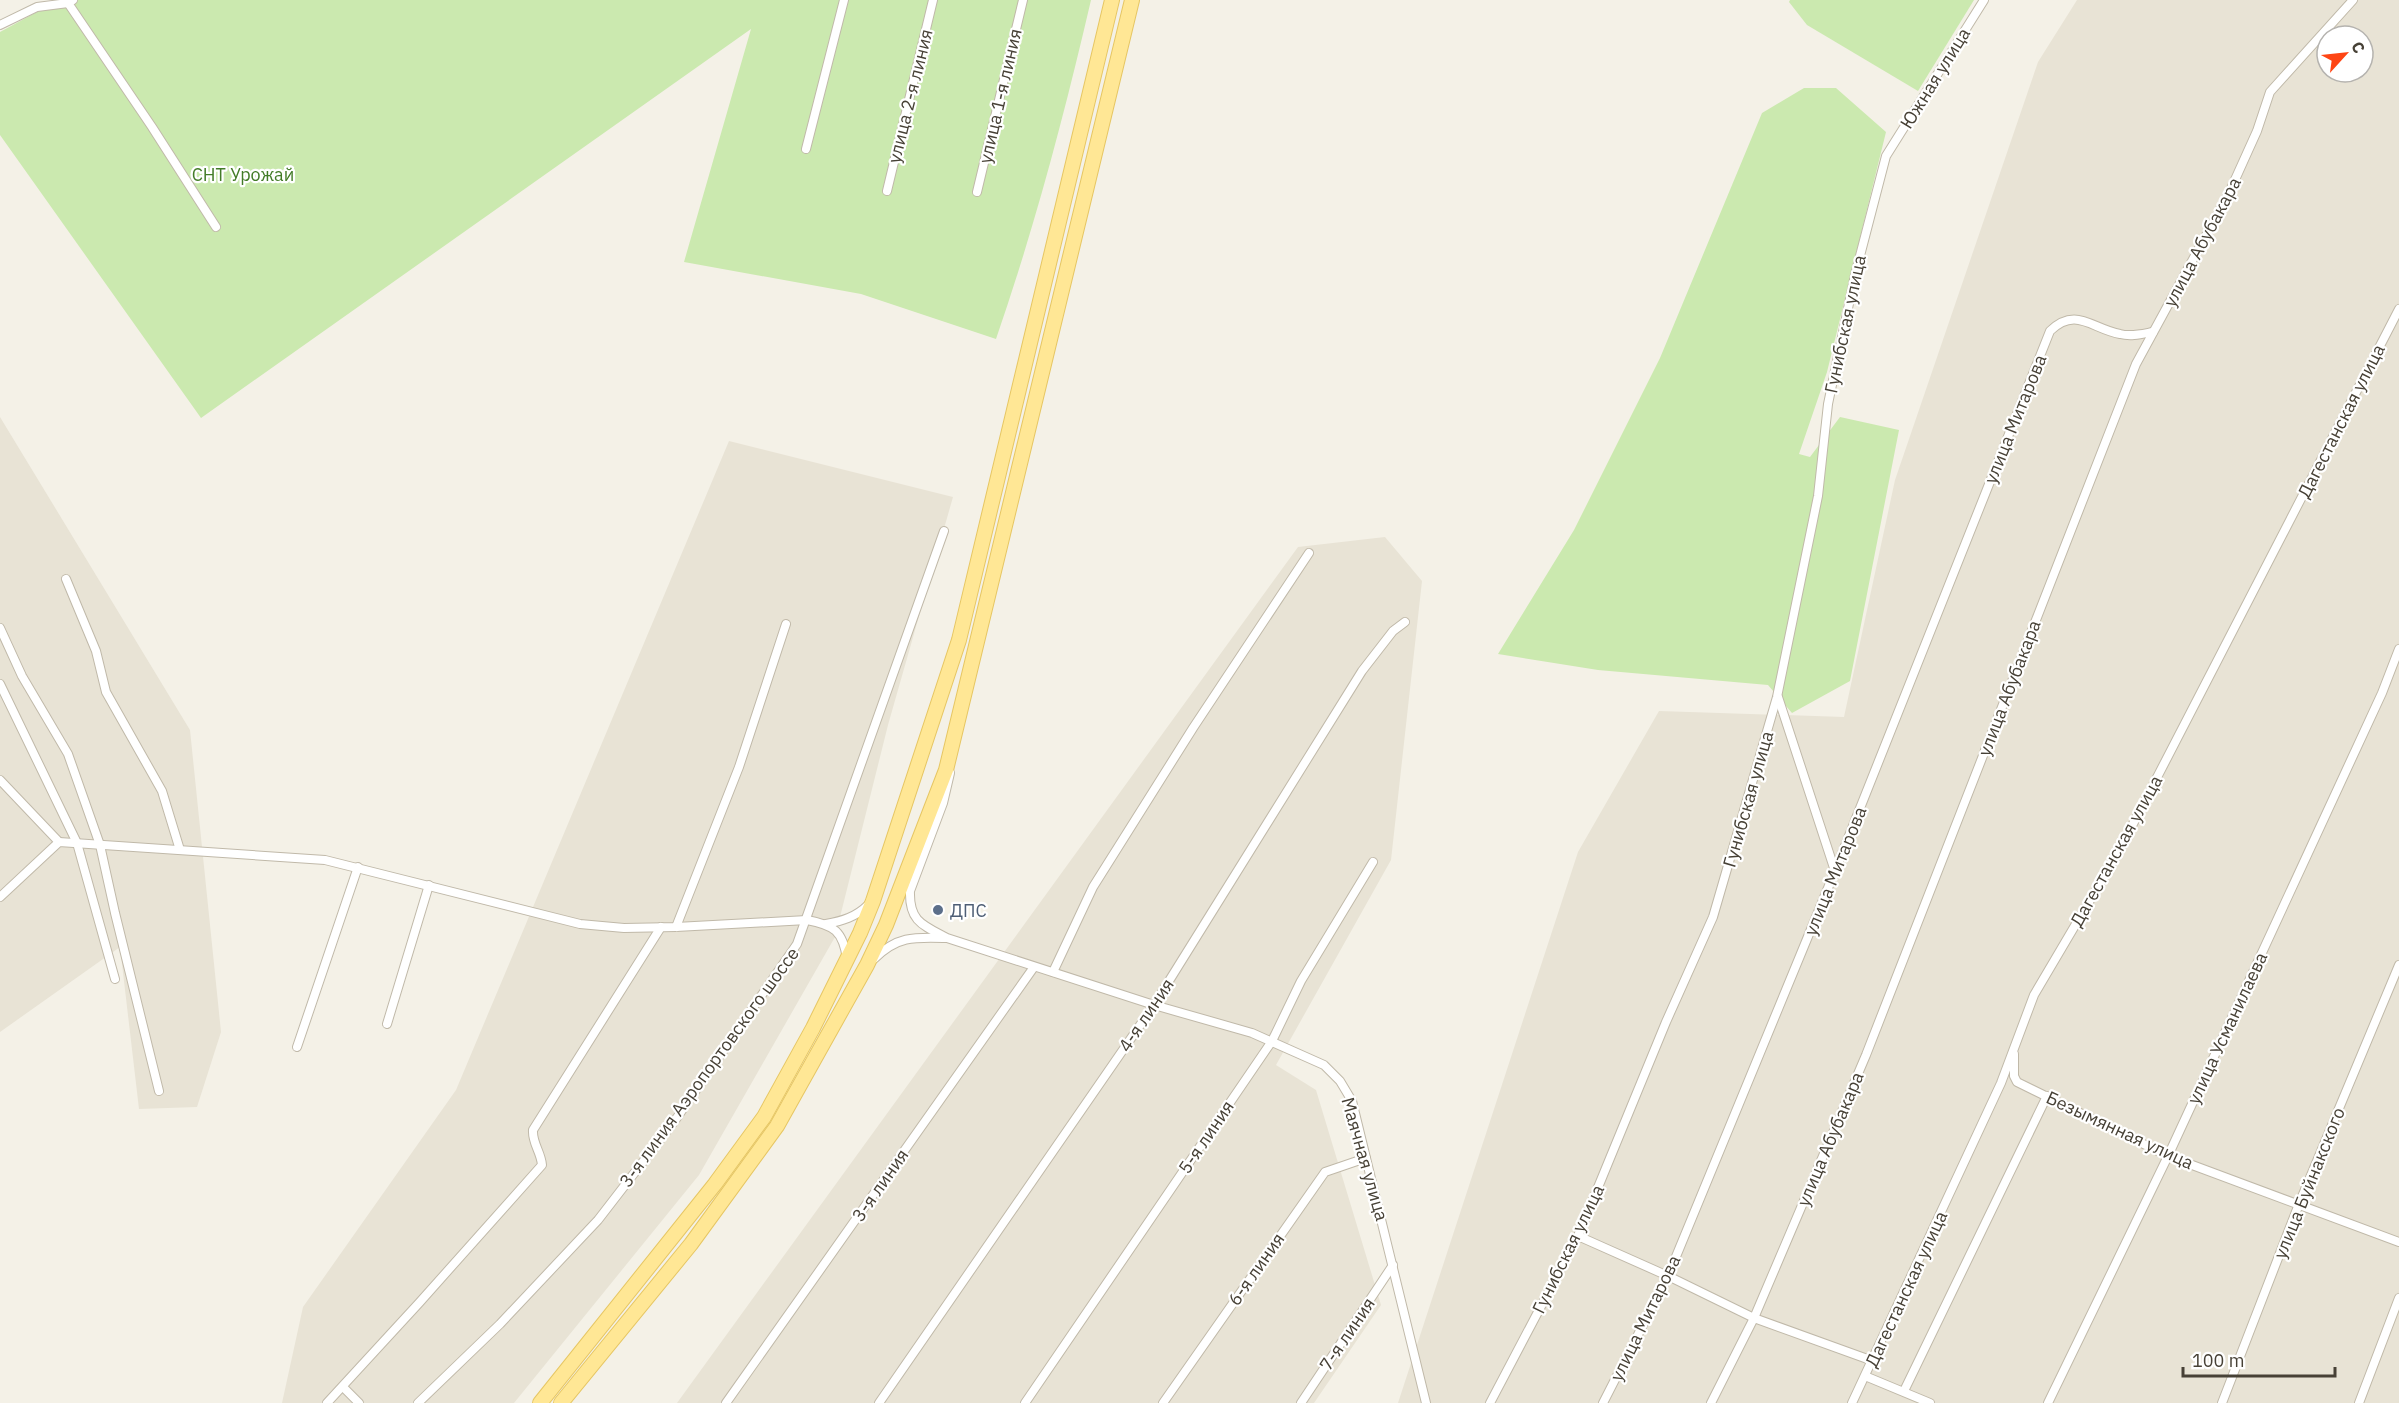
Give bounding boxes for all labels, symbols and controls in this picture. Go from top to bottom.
street label: Южная улица [1895,23,1975,133]
north arrow [2315,24,2375,84]
street label: улица 2-я линия [882,26,938,166]
street label: улица 1-я линия [973,26,1027,166]
text: С [2347,38,2370,56]
park label: СНТ Урожай [192,163,294,186]
street label: улица Абубакара [2158,173,2246,311]
street label: Гунибская улица [1819,252,1871,395]
street label: Дагестанская улица [2292,340,2390,502]
street label: улица Митарова [1979,351,2052,487]
street label: улица Абубакара [1972,616,2046,759]
street label: Гунибская улица [1718,728,1779,870]
street label: Дагестанская улица [2065,771,2167,931]
street label: улица Митарова [1799,803,1872,939]
place label: ДПС [950,899,987,922]
marker: ДПС [931,903,945,917]
street label: 3-я линия Аэропортовского шоссе [614,943,804,1191]
street label: улица Усманилаева [2182,948,2272,1108]
street label: 4-я линия [1113,974,1179,1056]
street label: улица Абубакара [1791,1068,1869,1210]
street label: Безымянная улица [2043,1086,2198,1174]
street label: Маячная улица [1336,1095,1394,1224]
street label: 5-я линия [1173,1096,1239,1178]
street label: улица Буйнакского [2268,1104,2350,1262]
street label: 3-я линия [847,1144,913,1226]
street label: Гунибская улица [1527,1180,1609,1317]
street label: Дагестанская улица [1860,1207,1952,1371]
street label: 6-я линия [1223,1228,1289,1310]
street label: улица Митарова [1605,1251,1686,1385]
street label: 7-я линия [1314,1293,1380,1375]
scale bar [2183,1340,2334,1378]
text: 100 m [2192,1349,2244,1372]

